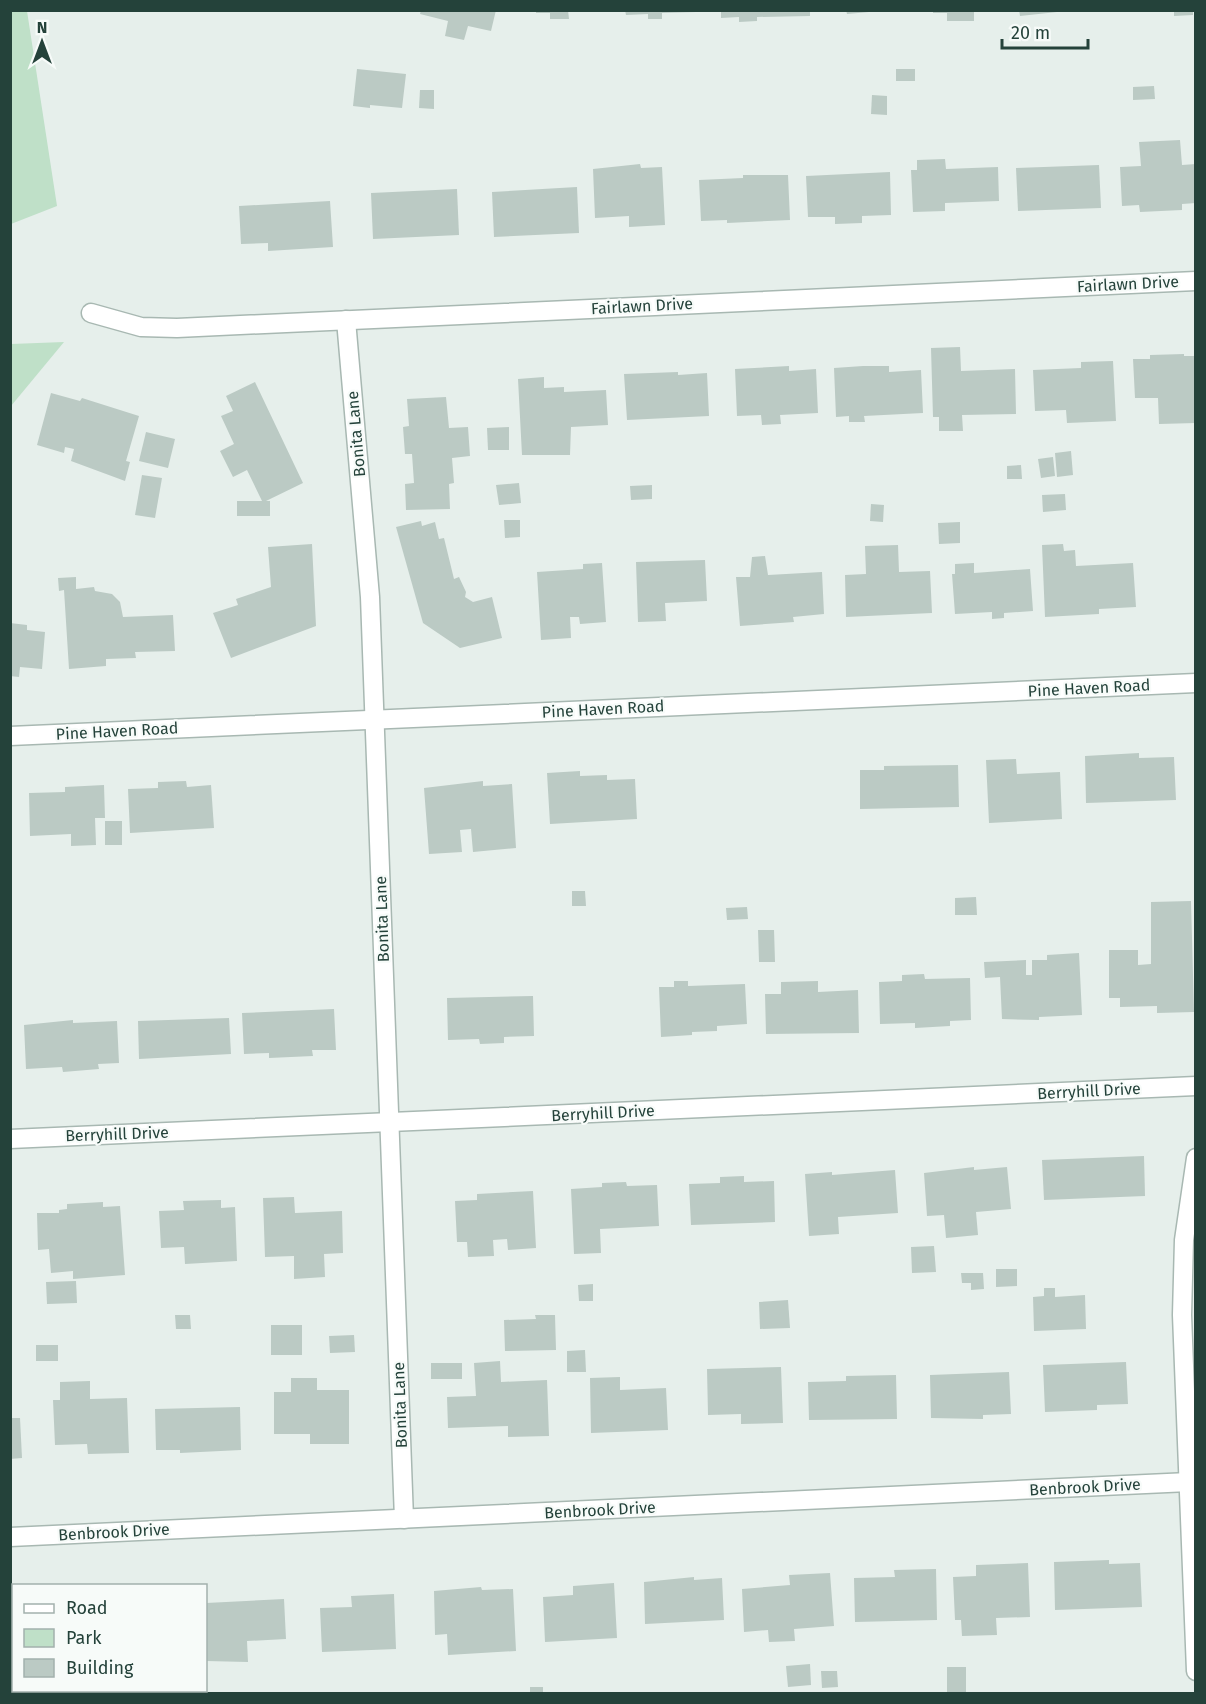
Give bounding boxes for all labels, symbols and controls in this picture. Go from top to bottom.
north arrow [12,12,72,72]
scale bar [1002,12,1088,50]
text: N [37,18,47,37]
text: 20 m [1011,22,1050,44]
street label: Fairlawn Drive [1077,272,1179,296]
street label: Fairlawn Drive [591,294,693,318]
street label: Bonita Lane [343,390,369,478]
street label: Pine Haven Road [1027,675,1151,701]
street label: Pine Haven Road [541,696,665,722]
street label: Pine Haven Road [55,718,179,744]
street label: Bonita Lane [371,876,393,962]
street label: Berryhill Drive [1037,1079,1141,1103]
street label: Berryhill Drive [551,1101,655,1125]
street label: Berryhill Drive [65,1123,169,1145]
street label: Bonita Lane [389,1362,411,1448]
street label: Benbrook Drive [1029,1475,1141,1499]
street label: Benbrook Drive [544,1498,656,1522]
street label: Benbrook Drive [58,1520,170,1544]
legend [12,1584,207,1692]
text: Road [66,1597,108,1619]
text: Park [66,1627,102,1649]
text: Building [66,1657,134,1679]

